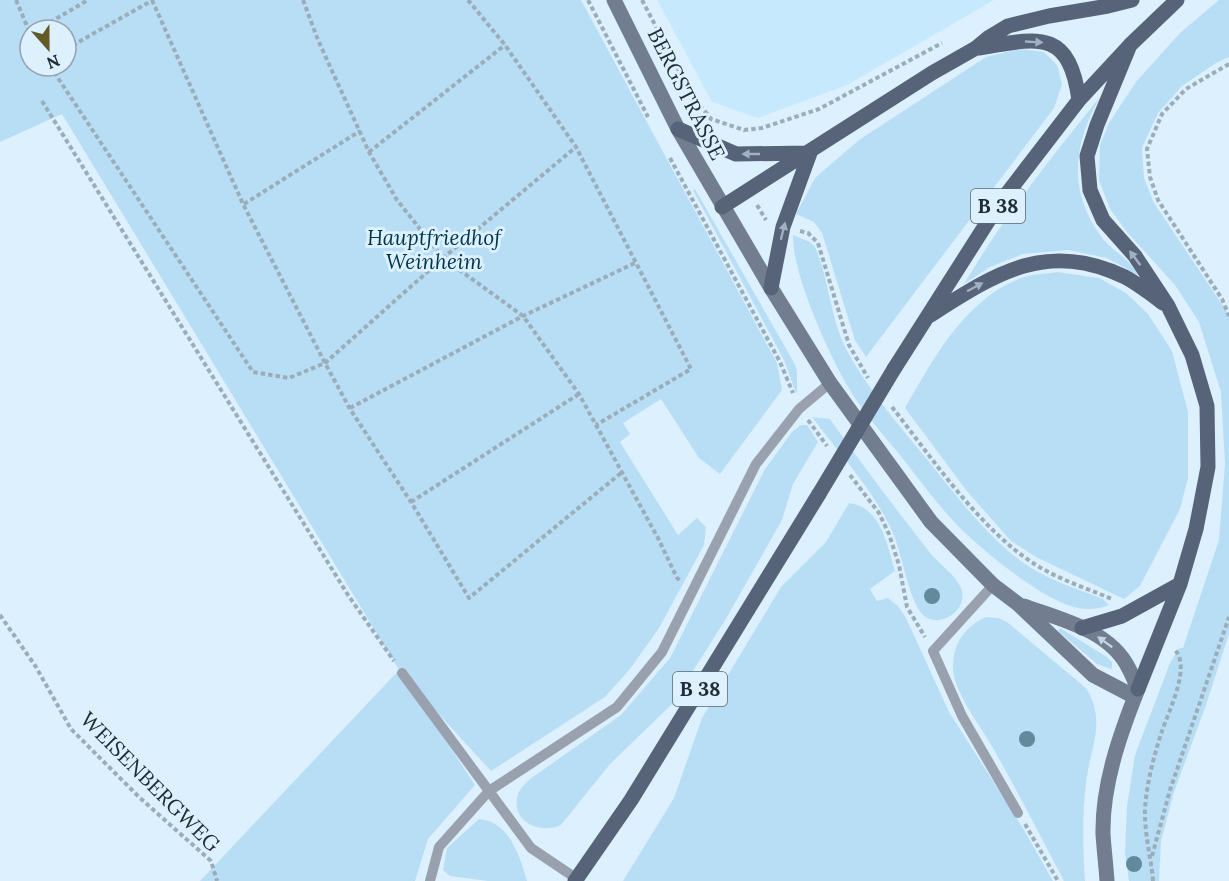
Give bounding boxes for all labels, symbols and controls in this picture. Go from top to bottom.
north arrow [18,18,78,78]
street label: BERGSTRASSE [642,23,731,164]
one-way arrow [1024,37,1043,47]
text: N [44,50,63,74]
one-way arrow [742,149,761,159]
road number: B 38 [971,189,1025,223]
one-way arrow [779,221,788,239]
park label: Hauptfriedhof Weinheim [367,224,503,275]
one-way arrow [1130,250,1142,265]
one-way arrow [967,282,984,292]
one-way arrow [1097,636,1113,648]
road number: B 38 [673,672,727,706]
street label: WEISENBERGWEG [75,706,226,857]

